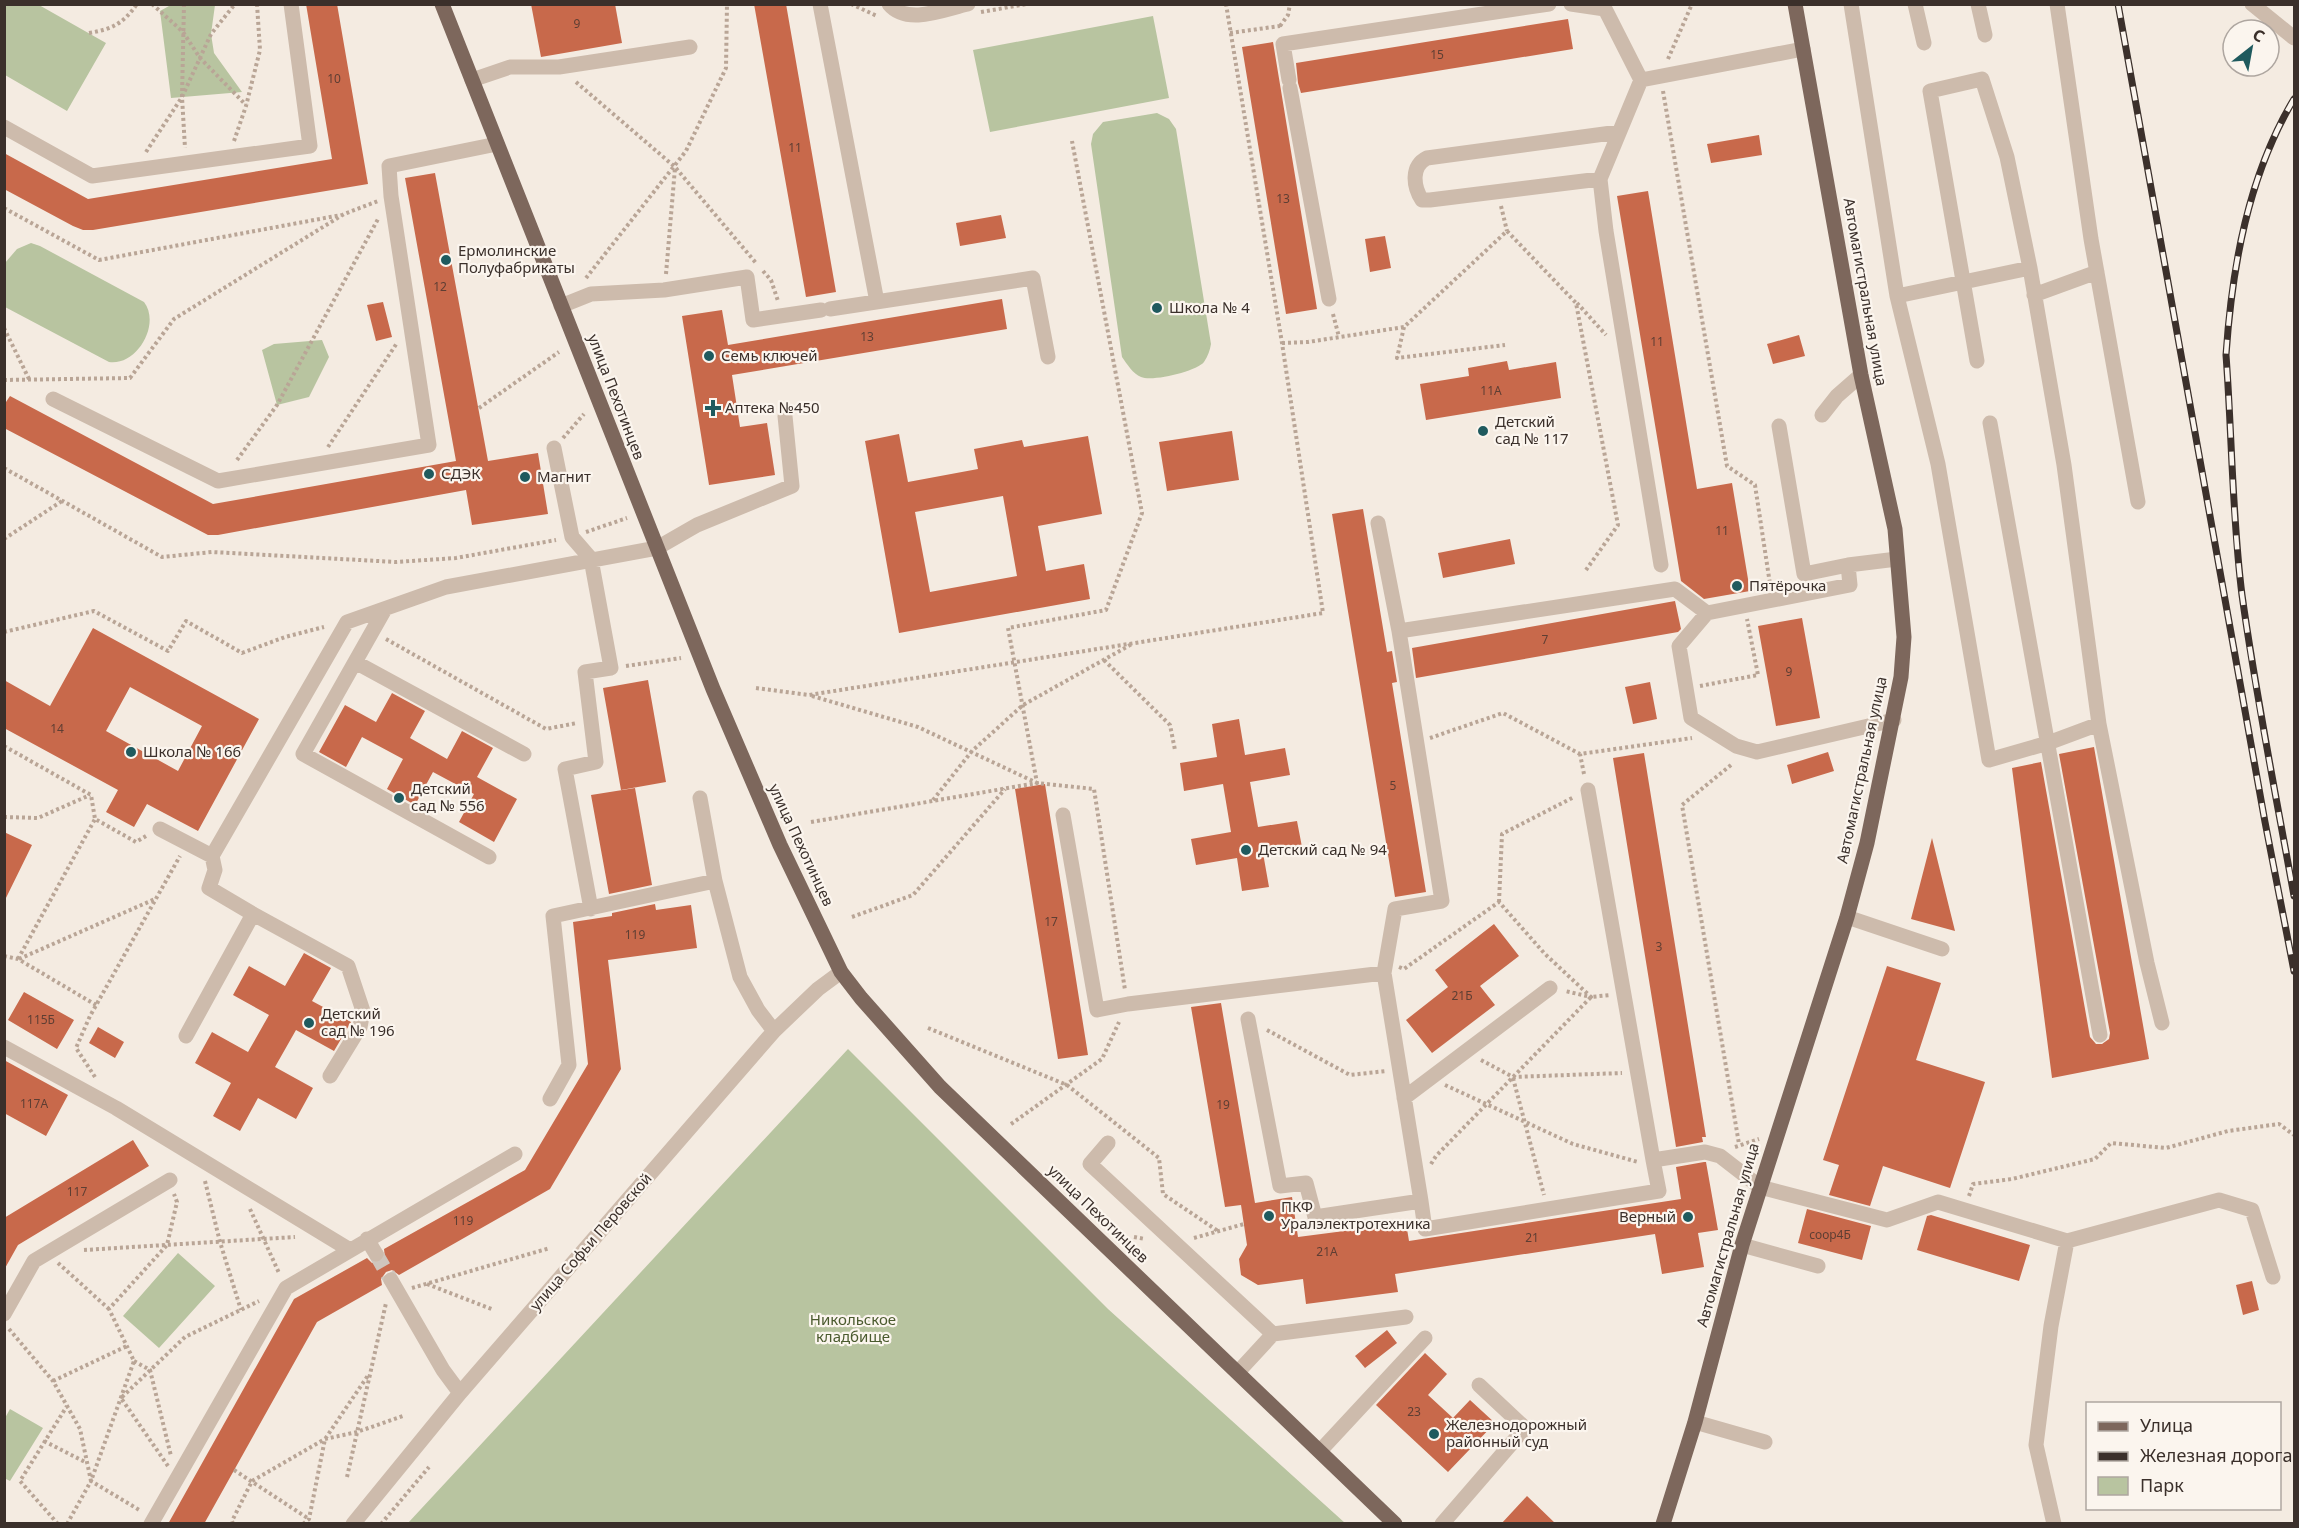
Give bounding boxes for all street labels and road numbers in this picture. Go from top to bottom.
street label: Автомагистральная улица [1840,196,1892,388]
street label: улица Пехотинцев [584,331,650,462]
street label: Автомагистральная улица [1831,674,1891,865]
street label: улица Пехотинцев [765,780,839,909]
street label: Автомагистральная улица [1691,1140,1763,1329]
street label: улица Пехотинцев [1044,1160,1153,1267]
street label: улица Софьи Перовской [525,1168,656,1314]

